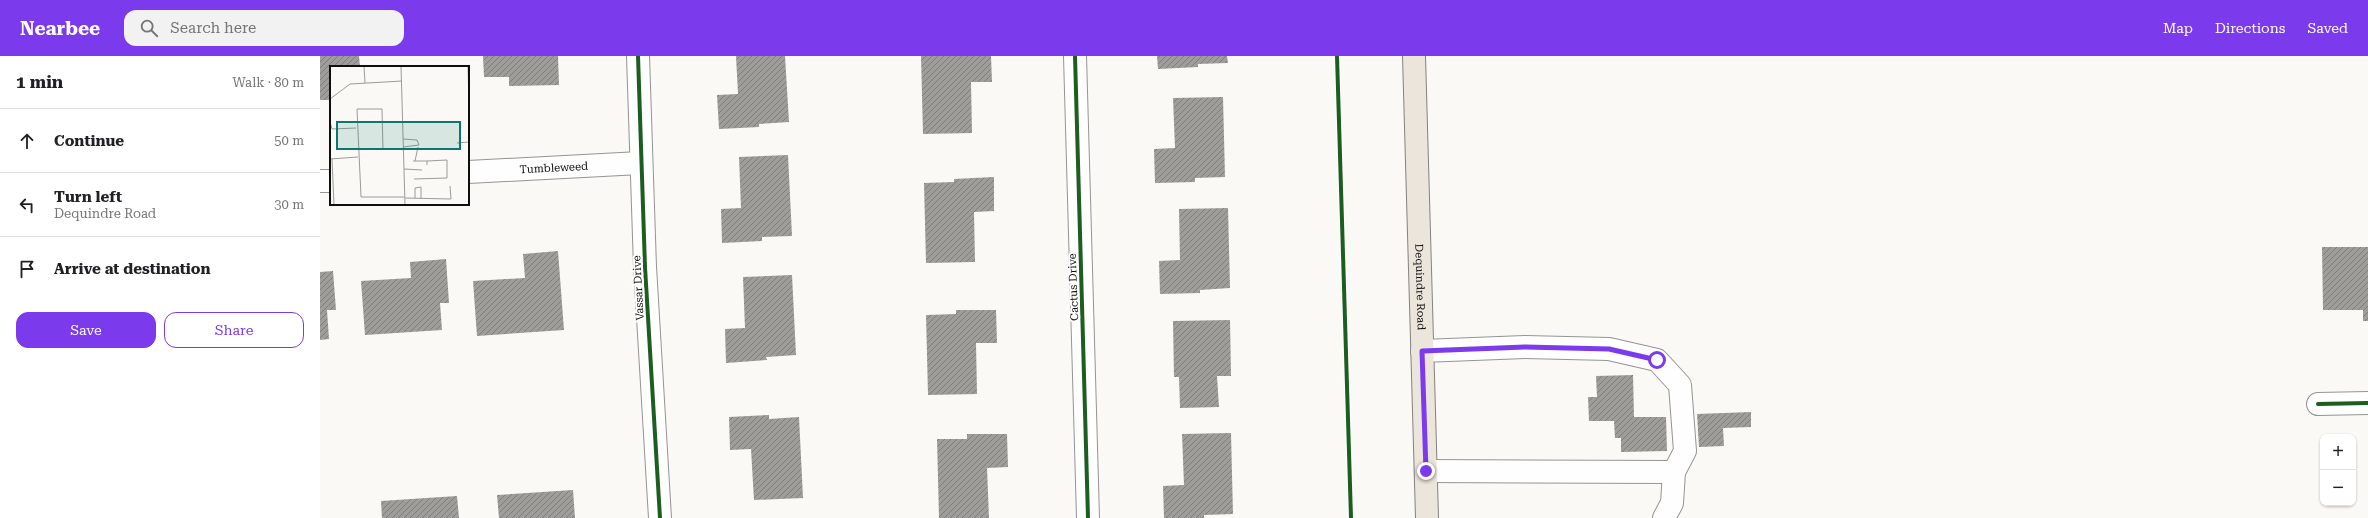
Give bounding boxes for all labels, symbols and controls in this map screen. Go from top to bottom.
search box [124,10,404,46]
text: Nearbee [20,17,100,40]
icon: search [138,17,160,39]
text: Search here [170,19,256,37]
text: Map [2163,20,2193,36]
text: Directions [2215,20,2285,36]
text: Saved [2307,20,2348,36]
inset map [330,66,469,205]
text: 1 min [16,72,63,92]
text: Walk · 80 m [232,75,304,90]
icon: ahead [16,130,38,152]
text: Continue [54,132,124,150]
text: 50 m [274,133,304,148]
street label: Tumbleweed [519,160,589,176]
text: Turn left [54,188,122,206]
icon: left [16,194,38,216]
text: 30 m [274,197,304,212]
text: Dequindre Road [54,206,156,221]
street label: Dequindre Road [1412,243,1428,330]
street label: Cactus Drive [1066,253,1081,321]
street label: Vassar Drive [630,255,647,321]
icon: arrive [16,258,38,280]
text: Arrive at destination [54,260,210,278]
button: Save [16,312,156,348]
button: Share [164,312,304,348]
route start [1648,351,1666,369]
map controls [2320,434,2356,506]
button: + [2320,434,2356,470]
route end [1417,462,1435,480]
button: − [2320,470,2356,506]

